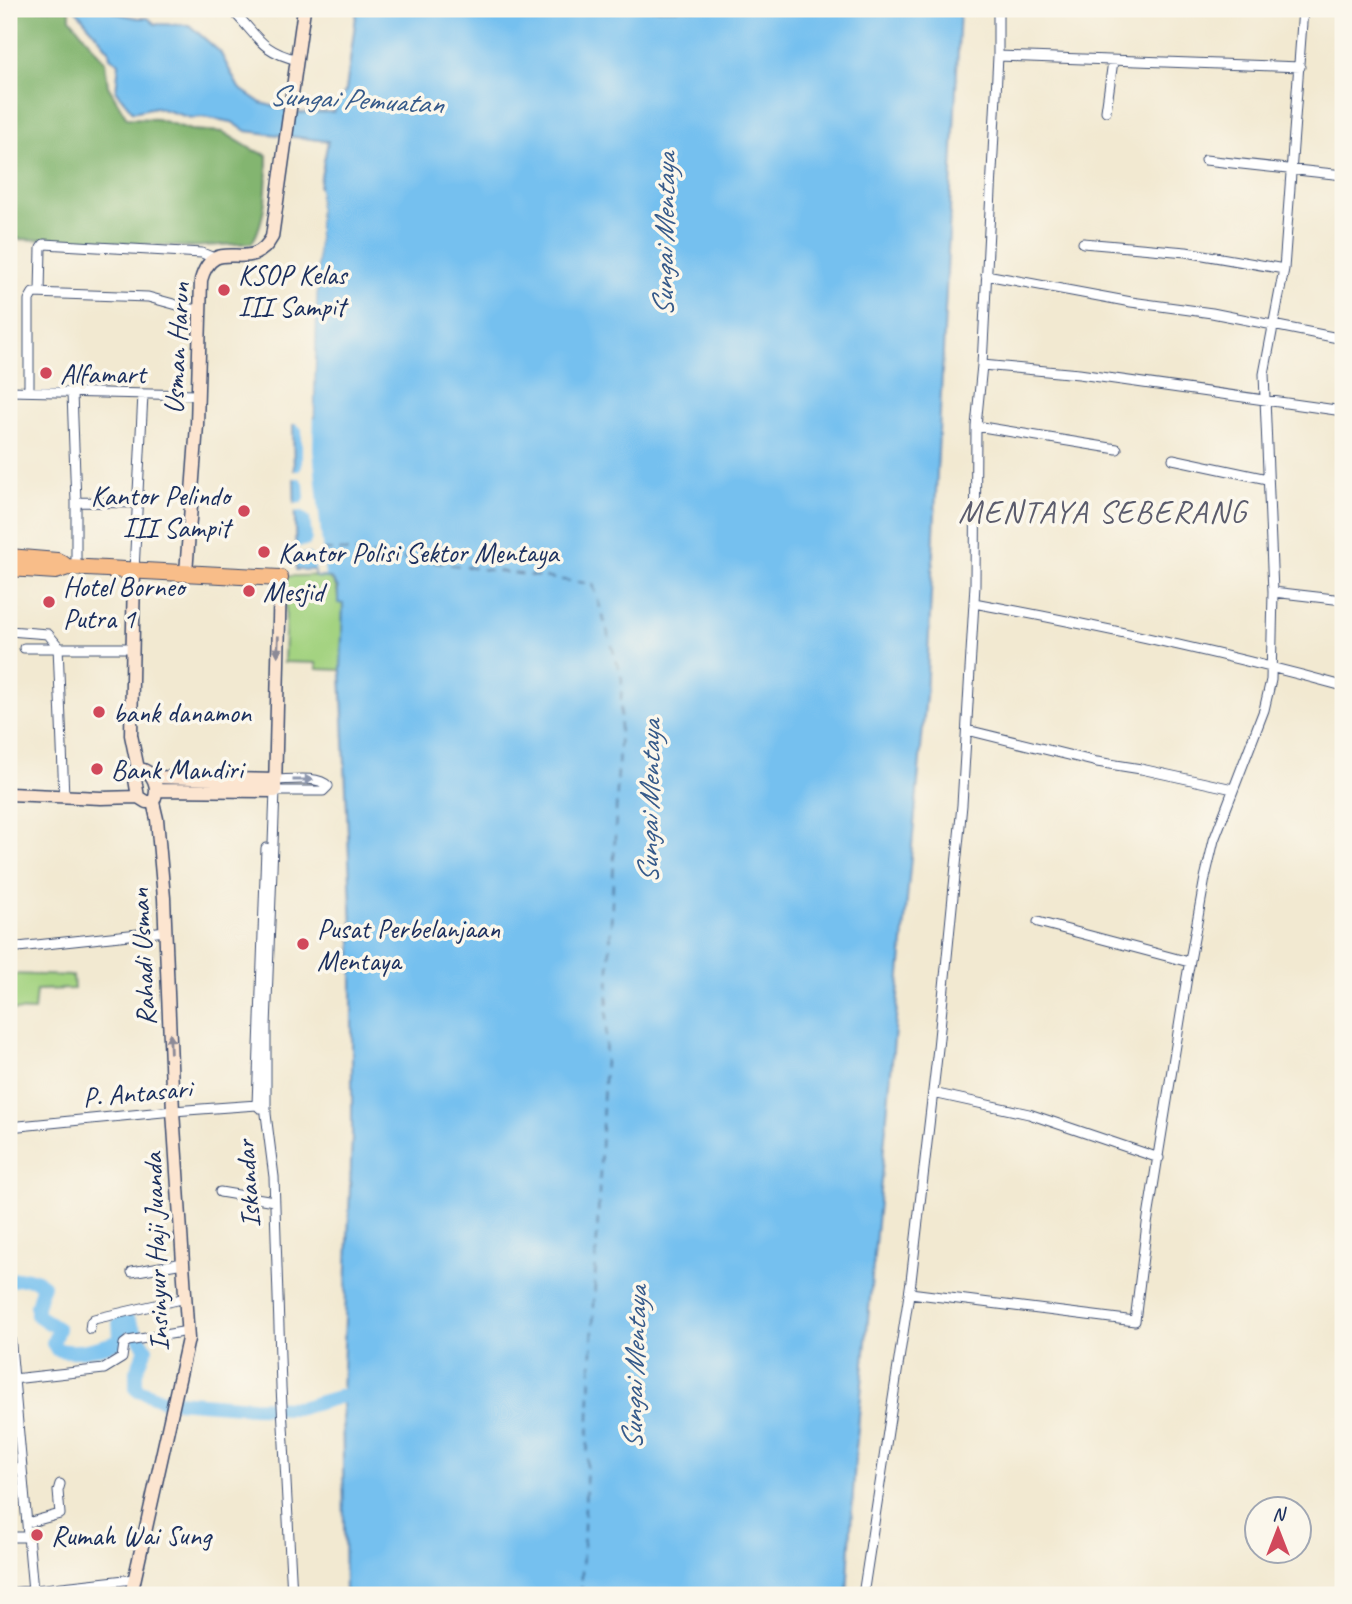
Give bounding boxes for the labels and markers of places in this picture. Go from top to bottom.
place label: KSOP Kelas III Sampit [238,257,349,324]
marker: KSOP Kelas III Sampit [216,282,232,298]
place label: Alfamart [60,356,148,391]
marker: Alfamart [38,365,54,381]
place label: Kantor Pelindo III Sampit [91,478,234,545]
marker: Kantor Pelindo III Sampit [236,503,252,519]
place label: Kantor Polisi Sektor Mentaya [278,535,560,570]
marker: Kantor Polisi Sektor Mentaya [256,544,272,560]
place label: Hotel Borneo Putra 1 [63,569,188,636]
place label: Mesjid [263,574,328,609]
marker: Mesjid [241,583,257,599]
marker: Hotel Borneo Putra 1 [41,594,57,610]
place label: bank danamon [113,695,253,730]
marker: bank danamon [91,704,107,720]
place label: Bank Mandiri [111,752,247,787]
marker: Bank Mandiri [89,761,105,777]
place label: Pusat Perbelanjaan Mentaya [317,911,500,978]
marker: Pusat Perbelanjaan Mentaya [295,936,311,952]
place label: Rumah Wai Sung [51,1518,213,1553]
marker: Rumah Wai Sung [29,1527,45,1543]

